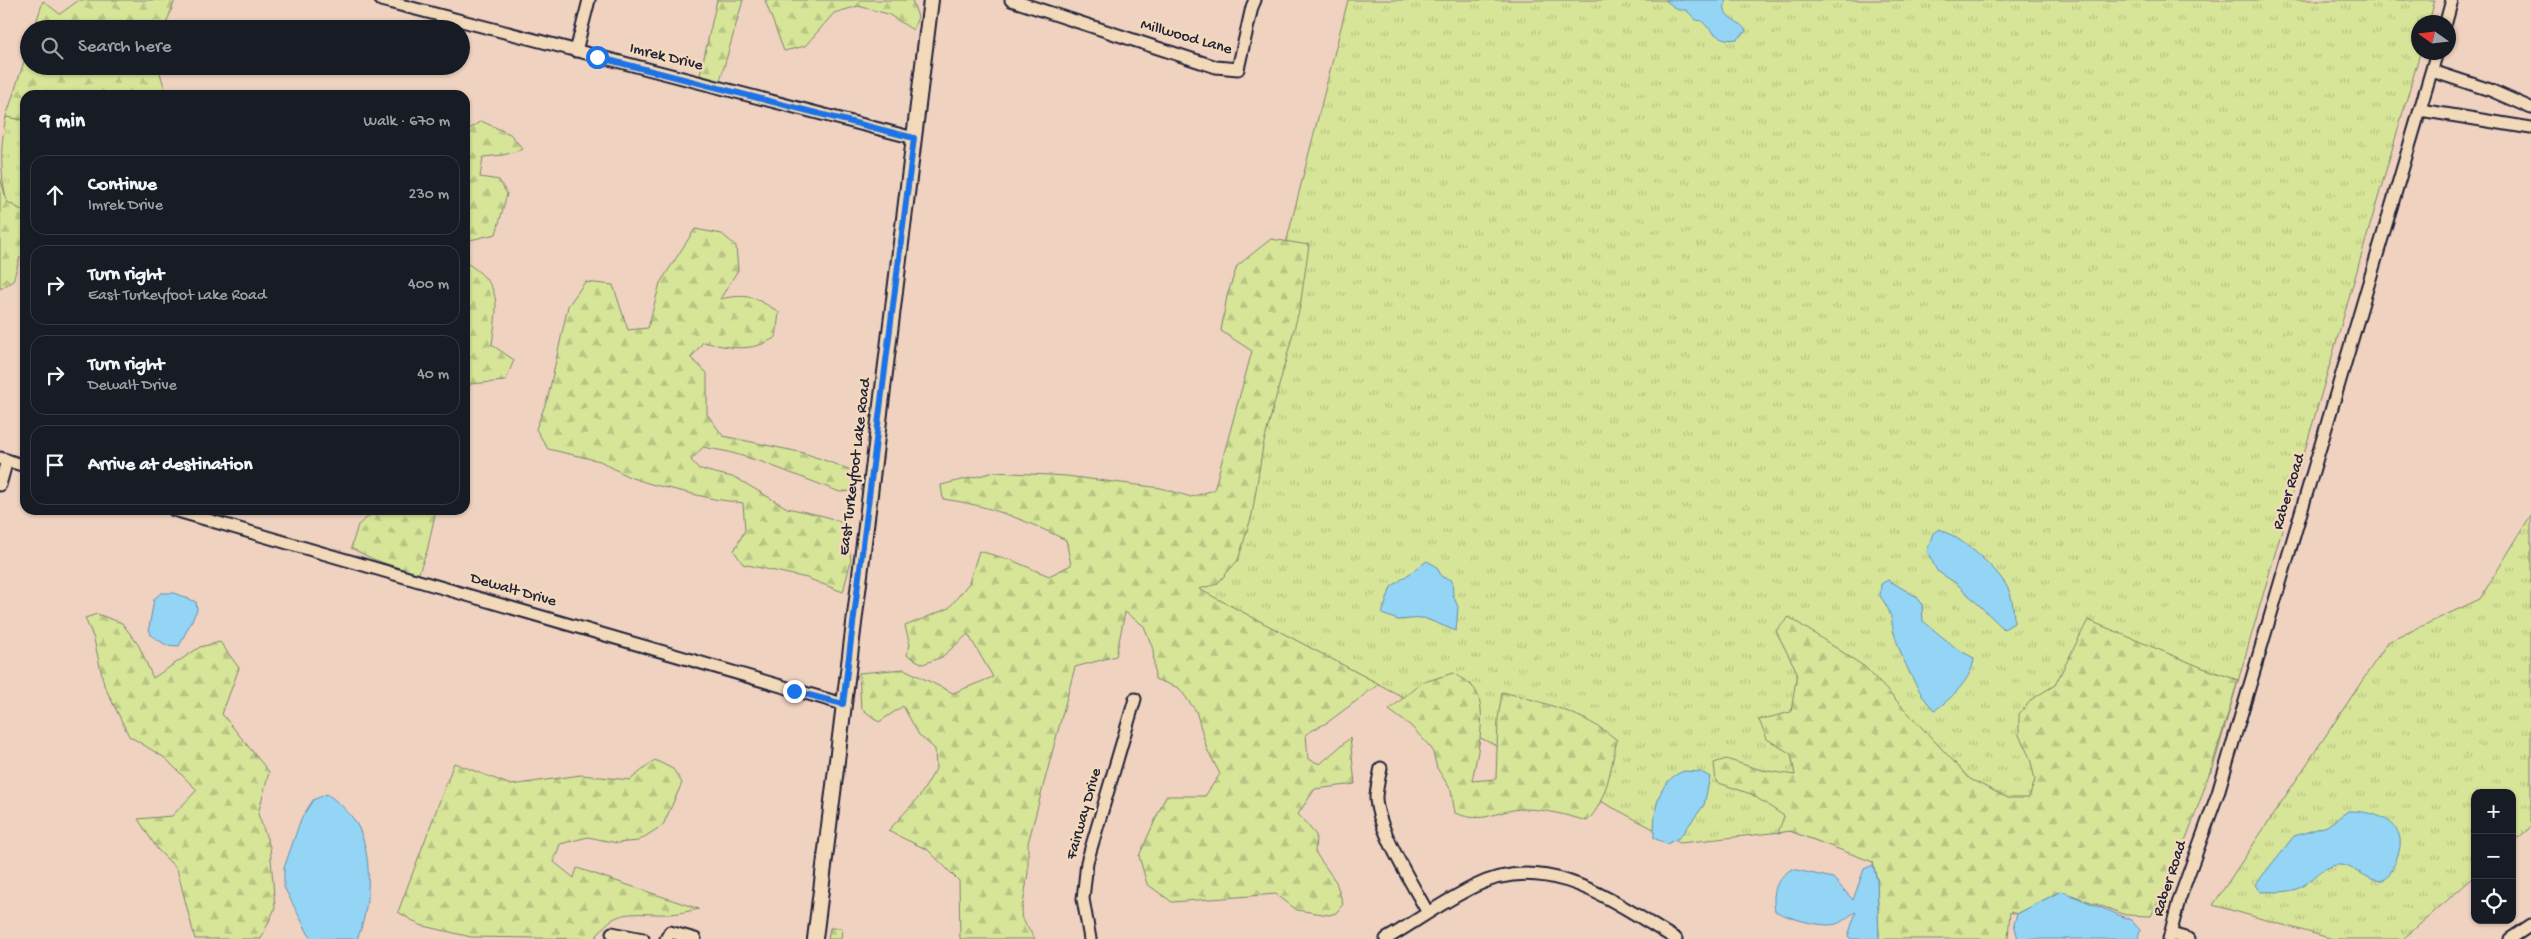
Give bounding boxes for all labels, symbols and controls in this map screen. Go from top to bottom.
north arrow [2411,15,2456,60]
street label: Millwood Lane [1138,16,1235,60]
search box [20,20,470,75]
icon: search [38,34,66,62]
text: Search here [78,36,172,59]
street label: Imrek Drive [627,40,705,76]
route start [586,46,609,69]
text: 9 min [40,110,85,135]
text: Walk · 670 m [364,113,450,132]
text: Continue [88,174,157,197]
icon: ahead [41,181,69,209]
text: 230 m [409,186,449,205]
text: Imrek Drive [88,197,163,216]
text: Turn right [88,264,164,287]
icon: right [41,271,69,299]
text: 400 m [408,276,449,295]
text: East Turkeyfoot Lake Road [88,287,266,306]
text: Turn right [88,354,164,377]
icon: right [41,361,69,389]
text: 40 m [417,366,449,385]
street label: East Turkeyfoot Lake Road [836,376,876,557]
text: Dewalt Drive [88,377,177,396]
street label: Raber Road [2269,450,2311,532]
icon: arrive [41,451,69,479]
text: Arrive at destination [88,454,252,477]
street label: Dewalt Drive [467,569,559,613]
route end [783,680,806,703]
street label: Fairway Drive [1063,765,1107,863]
map controls [2471,789,2516,924]
button: + [2471,789,2516,834]
button: − [2471,834,2516,879]
street label: Raber Road [2150,837,2193,919]
button: locate [2471,879,2516,924]

